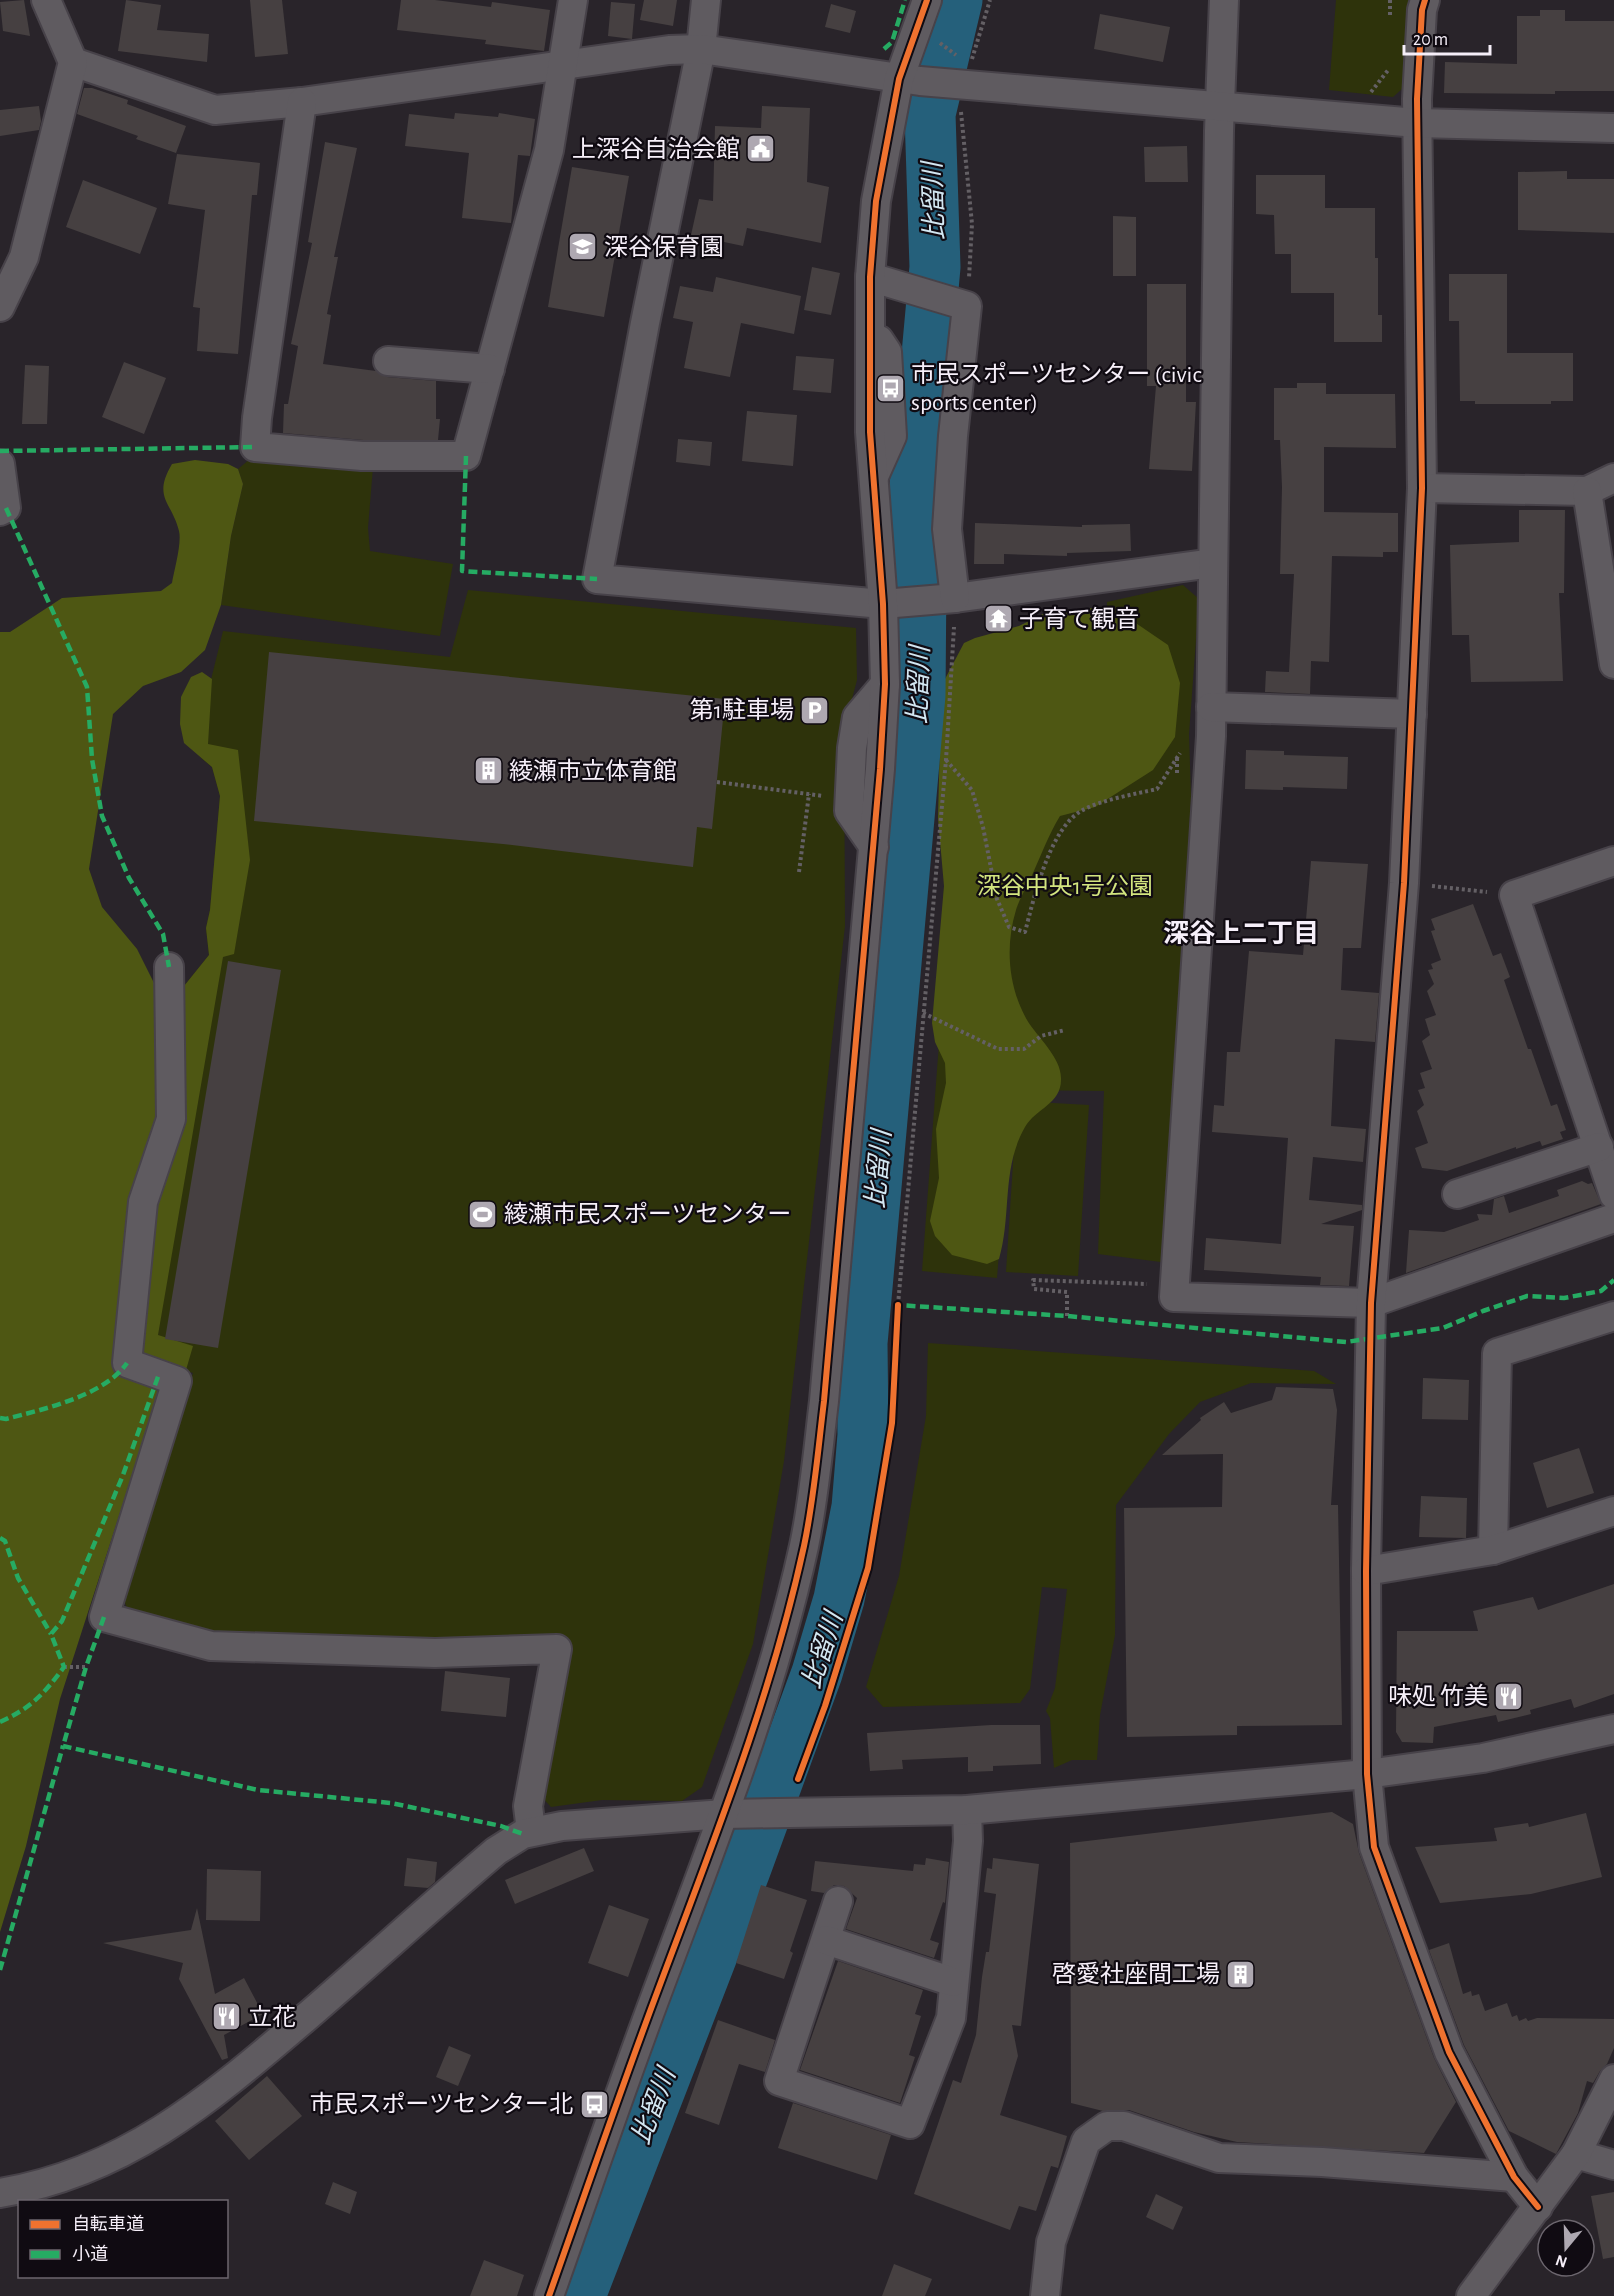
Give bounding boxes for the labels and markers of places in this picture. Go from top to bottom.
public building icon: 上深谷自治会館 [745,133,777,165]
place label: 上深谷自治会館 [572,136,740,162]
school or university icon: 深谷保育園 [567,231,599,263]
place label: 深谷保育園 [604,234,724,260]
place label: 市民スポーツセンター (civic sports center) [911,361,1202,415]
bus stop icon: 市民スポーツセンター (civic sports center) [874,372,906,404]
temple icon: 子育て観音 [982,603,1014,635]
place label: 子育て観音 [1019,606,1139,632]
parking icon: 第1駐車場 [799,694,831,726]
place label: 第1駐車場 [690,697,794,723]
building icon: 綾瀬市立体育館 [472,755,504,787]
place label: 綾瀬市立体育館 [509,758,677,784]
sports icon: 綾瀬市民スポーツセンター [467,1198,499,1230]
place label: 綾瀬市民スポーツセンター [504,1201,792,1227]
restaurant icon: 味処 竹美 [1493,1680,1525,1712]
place label: 味処 竹美 [1388,1683,1488,1709]
building icon: 啓愛社座間工場 [1225,1958,1257,1990]
place label: 啓愛社座間工場 [1052,1961,1220,1987]
restaurant icon: 立花 [211,2001,243,2033]
place label: 立花 [248,2004,296,2030]
bus stop icon: 市民スポーツセンター北 [578,2088,610,2120]
place label: 市民スポーツセンター北 [309,2091,573,2117]

